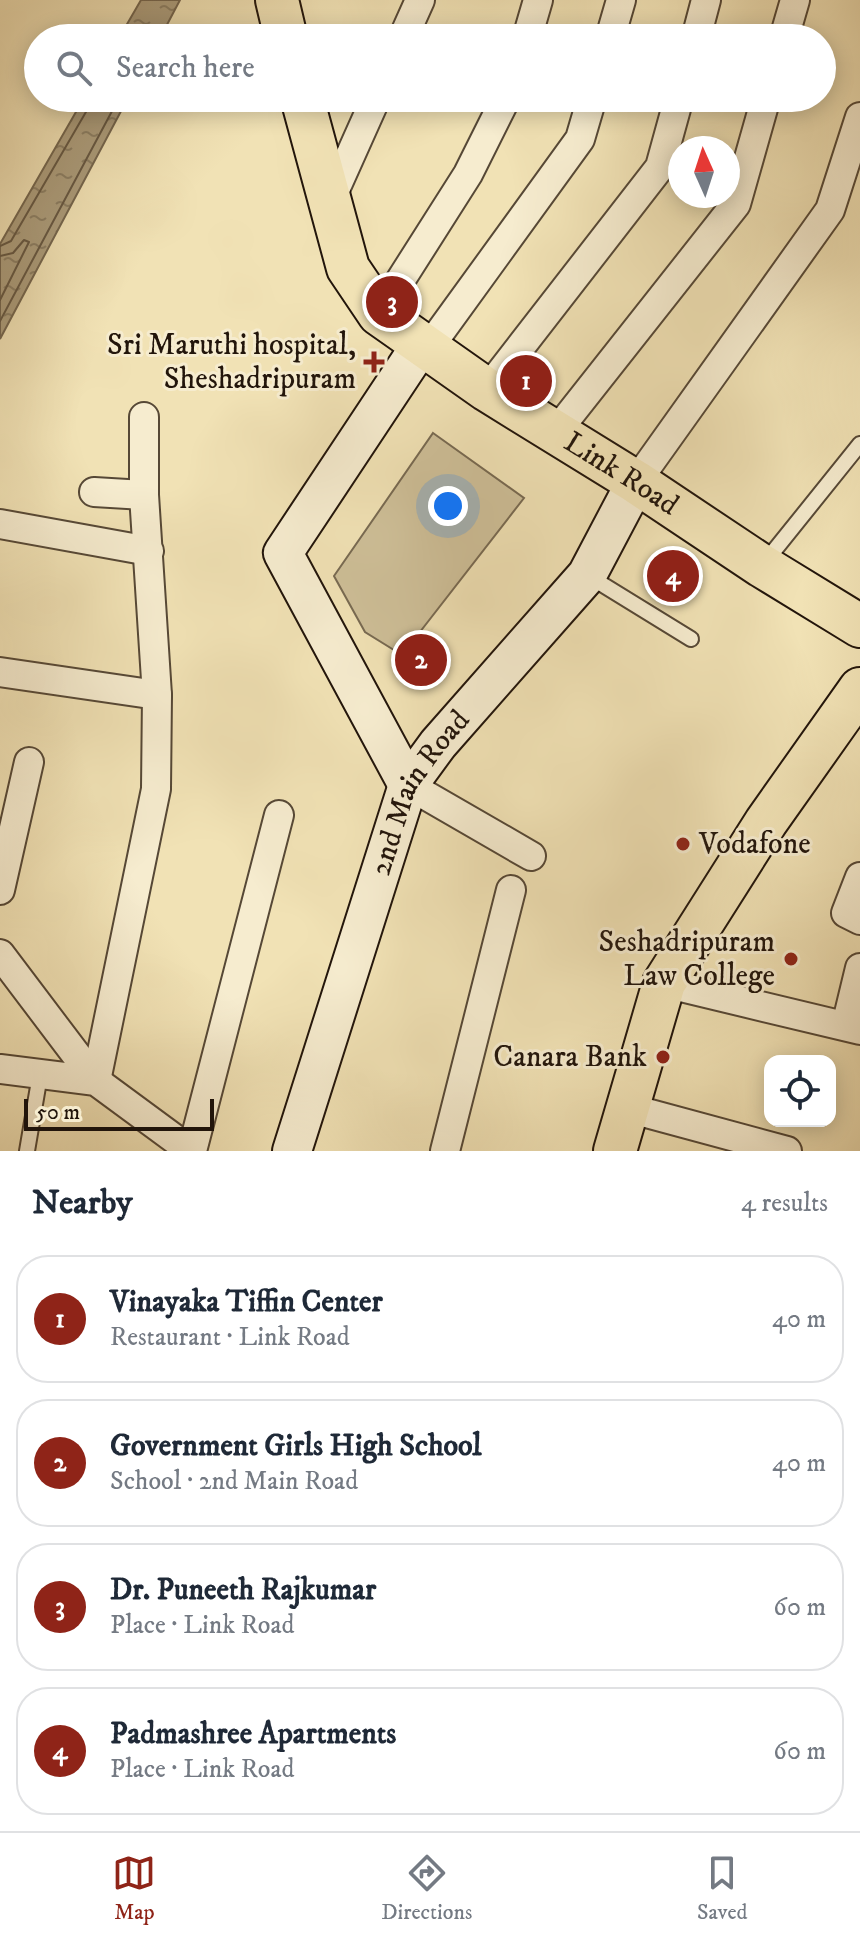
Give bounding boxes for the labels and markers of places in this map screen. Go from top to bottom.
pin: 3 [366,272,418,332]
place label: Sri Maruthi hospital, Sheshadripuram [107,327,356,398]
marker: Sri Maruthi hospital, Sheshadripuram [363,351,385,373]
pin: 1 [500,351,552,411]
pin: 4 [647,546,699,606]
pin: 2 [395,630,447,690]
place label: Vodafone [698,826,811,863]
marker: Vodafone [674,835,692,853]
place label: Seshadripuram Law College [598,924,775,995]
marker: Seshadripuram Law College [782,950,800,968]
place label: Canara Bank [493,1039,647,1076]
marker: Canara Bank [654,1048,672,1066]

